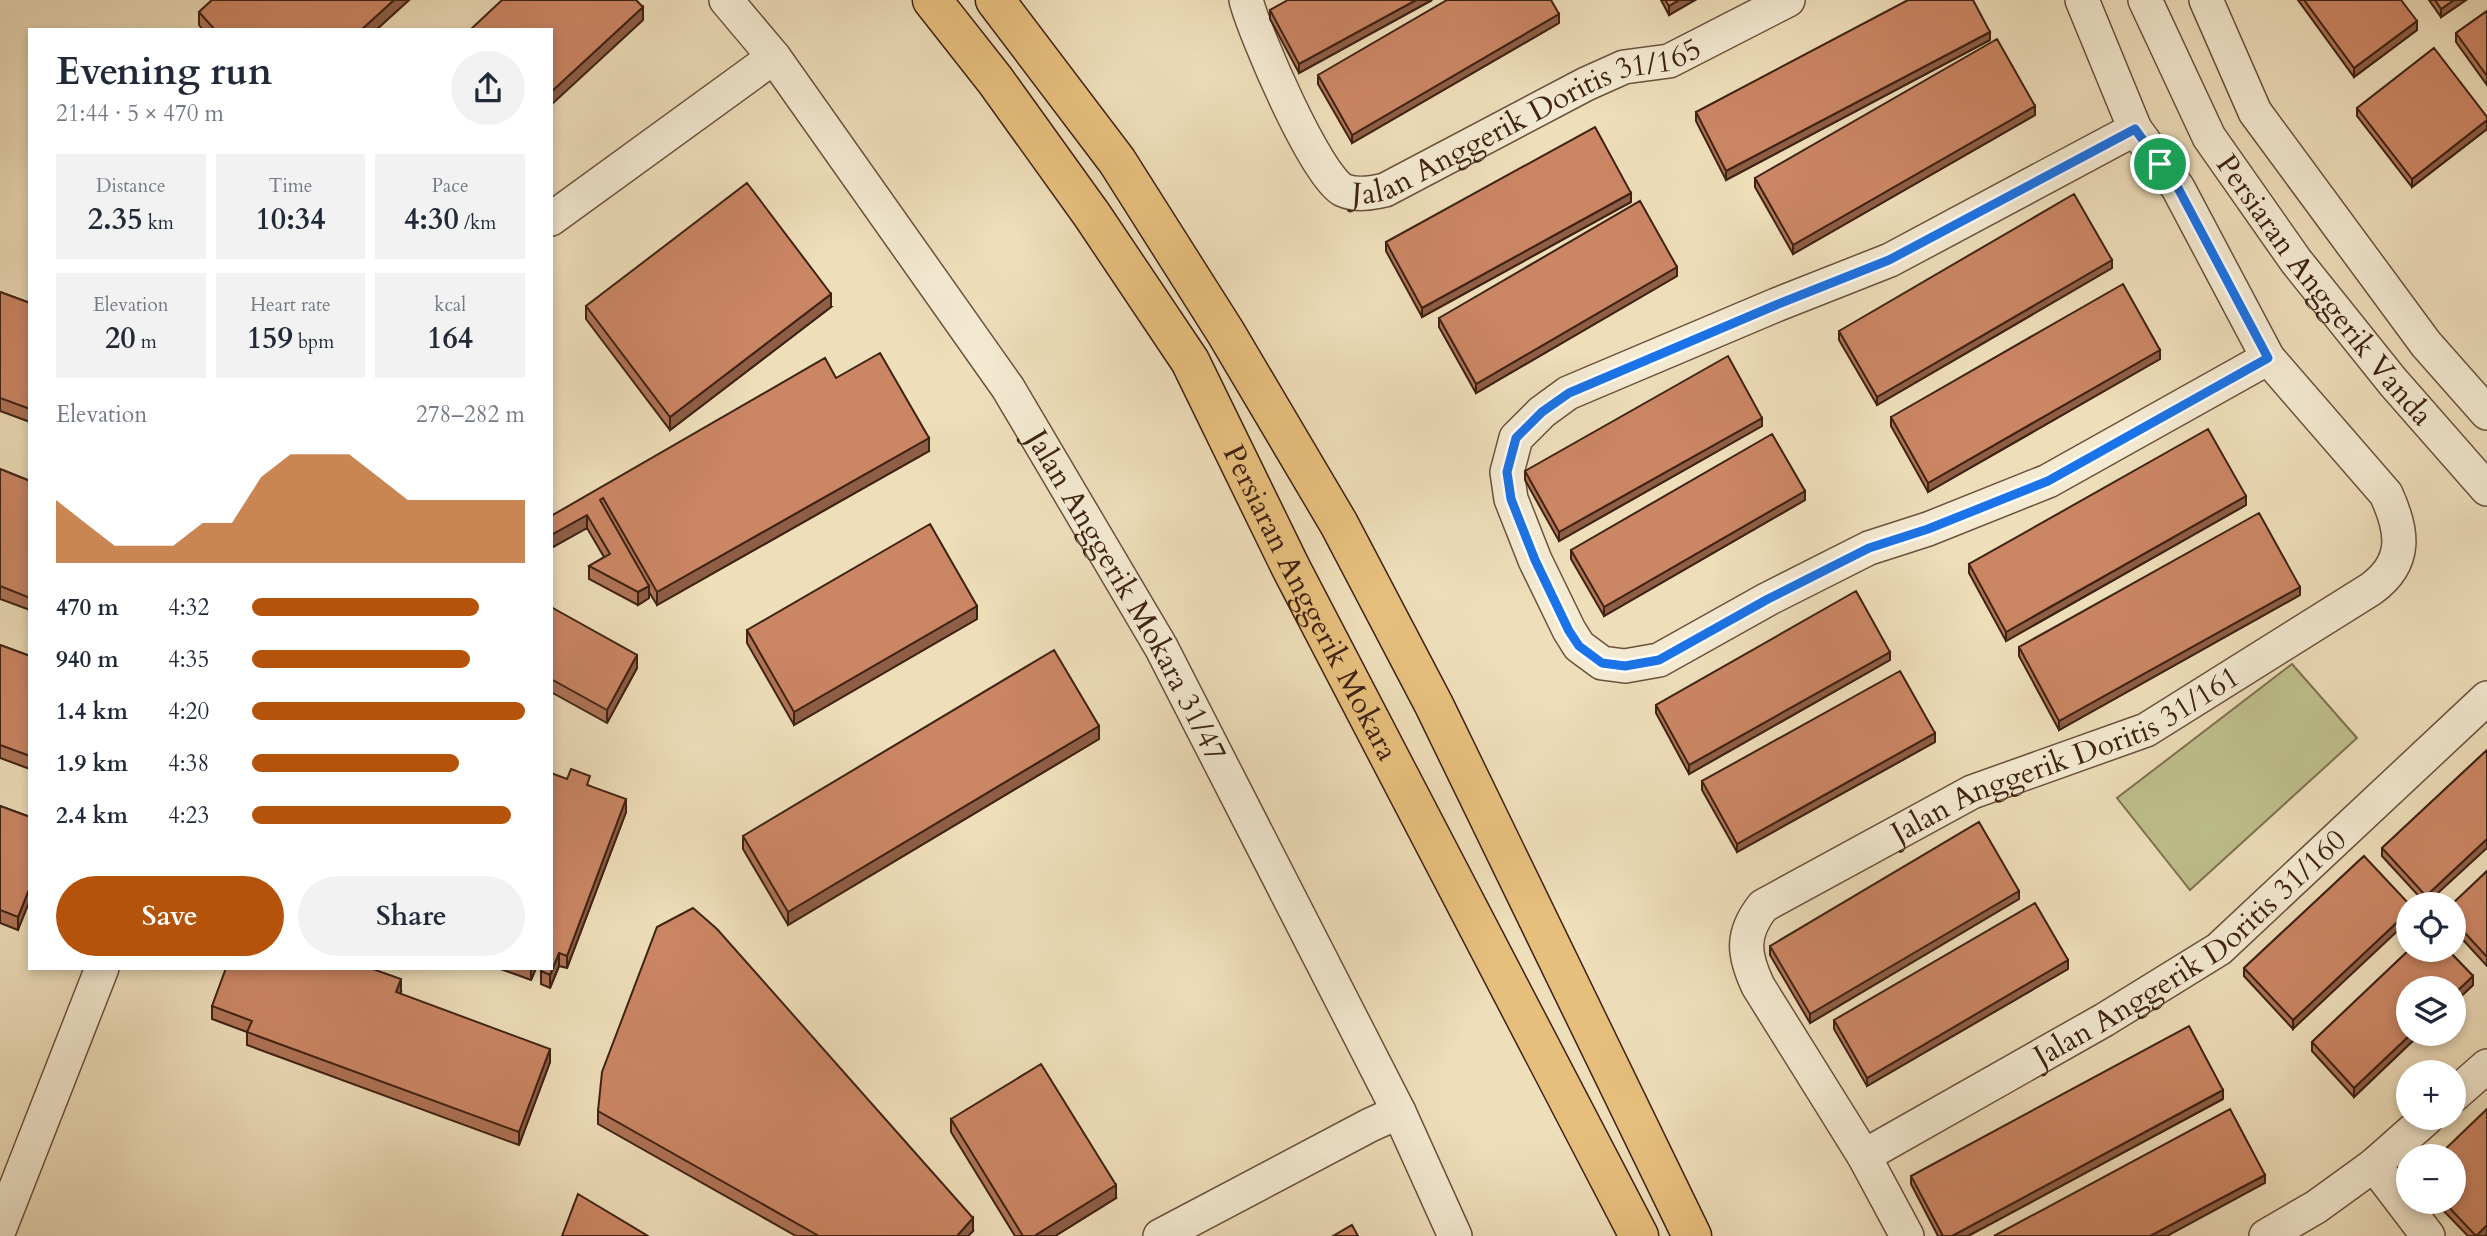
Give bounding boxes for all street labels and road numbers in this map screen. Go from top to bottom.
street label: Jalan Anggerik Doritis 31/165 [1347,28,1708,215]
street label: Persiaran Anggerik Vanda [2206,146,2442,435]
street label: Jalan Anggerik Mokara 31/47 [1014,419,1236,768]
street label: Persiaran Anggerik Mokara [1213,438,1408,768]
street label: Jalan Anggerik Doritis 31/161 [1880,657,2247,855]
street label: Jalan Anggerik Doritis 31/160 [2023,820,2355,1079]

